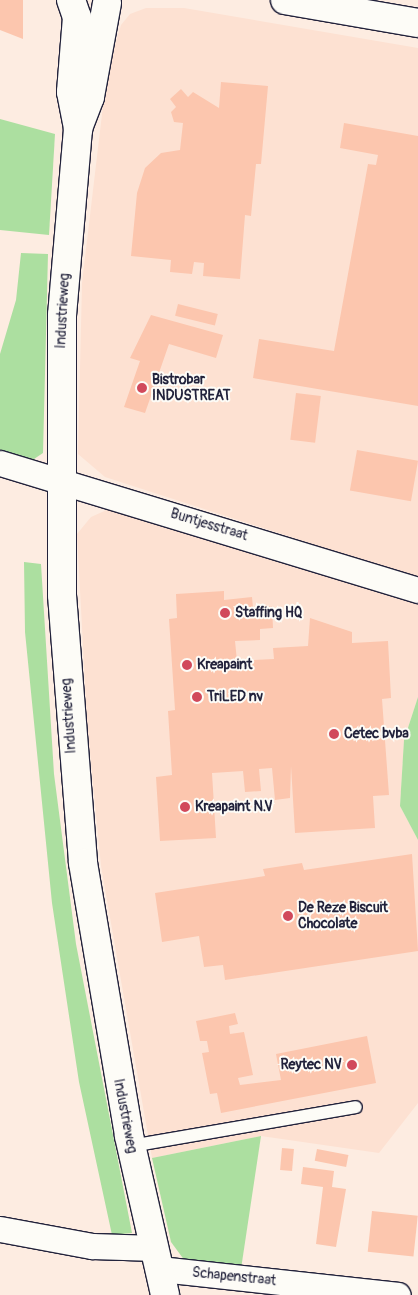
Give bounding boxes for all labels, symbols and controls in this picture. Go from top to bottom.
street label: Industrieweg [53,273,73,349]
place label: Bistrobar INDUSTREAT [152,372,231,404]
marker: Bistrobar INDUSTREAT [136,382,148,394]
street label: Buntjesstraat [168,505,250,545]
place label: Staffing HQ [235,605,302,621]
marker: Staffing HQ [219,607,231,619]
place label: Kreapaint [197,657,252,673]
marker: Kreapaint [181,659,193,671]
street label: Industrieweg [58,678,80,754]
place label: TriLED nv [207,689,263,705]
marker: TriLED nv [191,691,203,703]
place label: Cetec bvba [344,726,409,742]
marker: Cetec bvba [328,728,340,740]
place label: Kreapaint N.V [195,799,273,815]
marker: Kreapaint N.V [179,801,191,813]
place label: De Reze Biscuit Chocolate [298,900,388,932]
marker: De Reze Biscuit Chocolate [282,910,294,922]
place label: Reytec NV [280,1057,342,1073]
marker: Reytec NV [346,1059,358,1071]
street label: Industrieweg [110,1077,140,1155]
street label: Schapenstraat [191,1264,277,1290]

